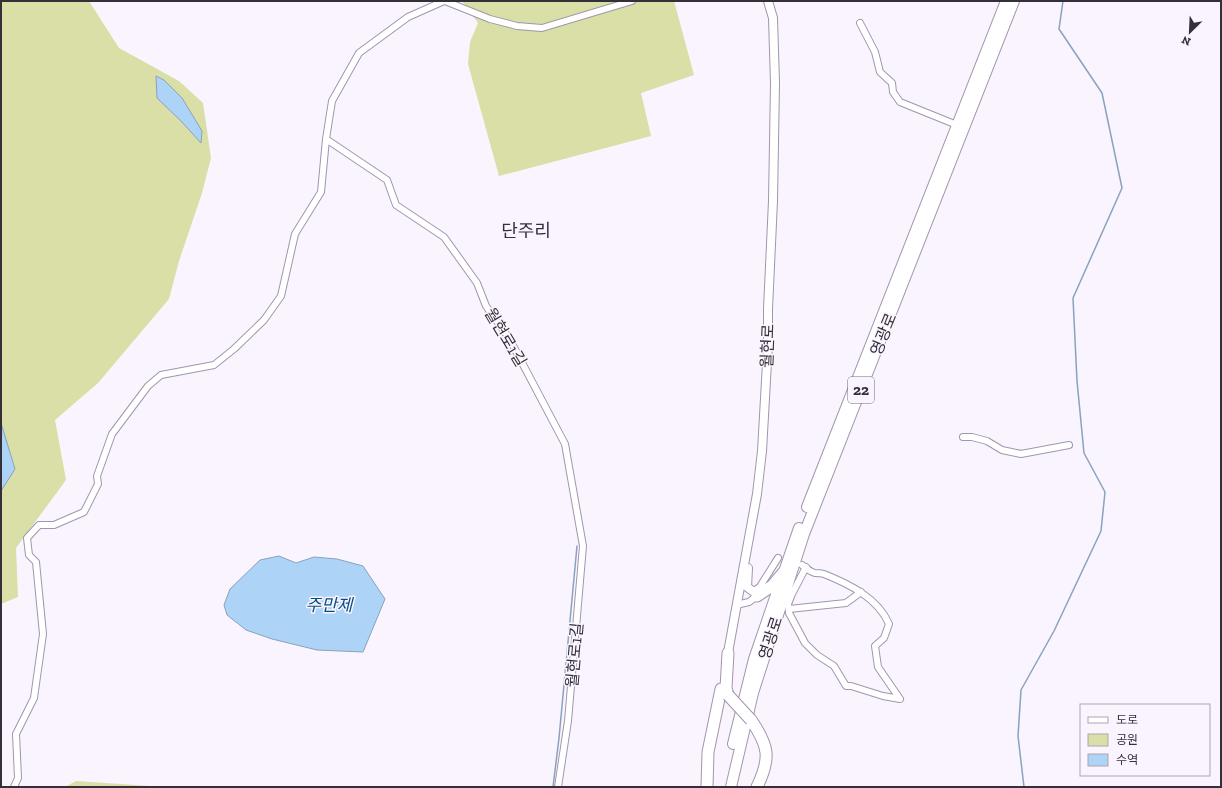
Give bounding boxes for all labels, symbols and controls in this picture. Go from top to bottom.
north arrow [1170,12,1210,52]
text: N [1179,33,1193,48]
district label: 단주리 [501,220,551,242]
street label: 월현로1길 [481,304,530,370]
street label: 영광로 [866,310,901,358]
street label: 월현로 [757,323,778,368]
road number: 22 [848,377,874,403]
water label: 주만제 [306,595,355,615]
street label: 영광로 [755,614,786,662]
street label: 월현로1길 [562,622,587,688]
legend [1080,704,1210,776]
text: 도로 [1116,713,1138,727]
text: 공원 [1116,733,1138,747]
text: 수역 [1116,753,1138,767]

